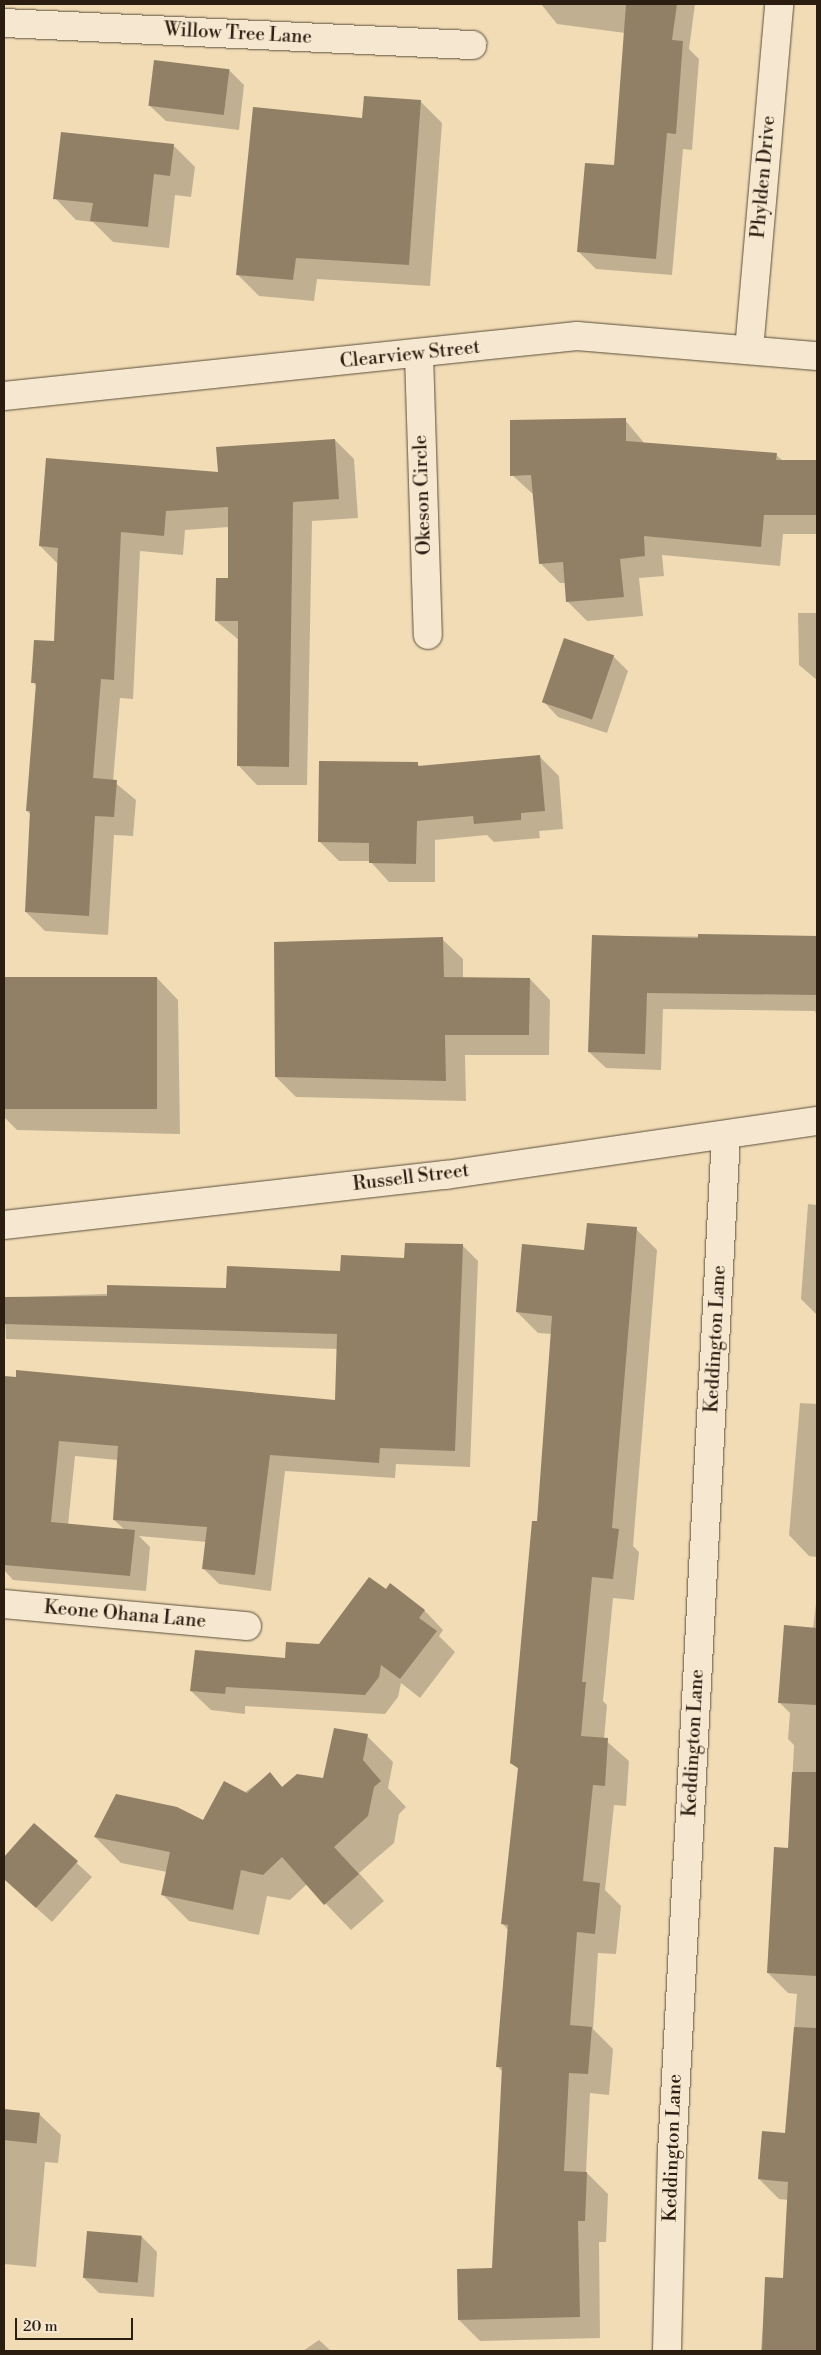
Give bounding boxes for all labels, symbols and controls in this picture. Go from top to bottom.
street label: Willow Tree Lane [163,19,313,49]
street label: Phylden Drive [747,115,781,239]
street label: Clearview Street [339,336,481,374]
street label: Okeson Circle [410,434,436,556]
street label: Russell Street [352,1160,470,1196]
street label: Keddington Lane [701,1265,731,1413]
street label: Keone Ohana Lane [43,1597,207,1633]
street label: Keddington Lane [679,1669,709,1817]
street label: Keddington Lane [659,2074,687,2222]
scale bar [18,2308,135,2340]
text: 20 m [23,2317,58,2336]

